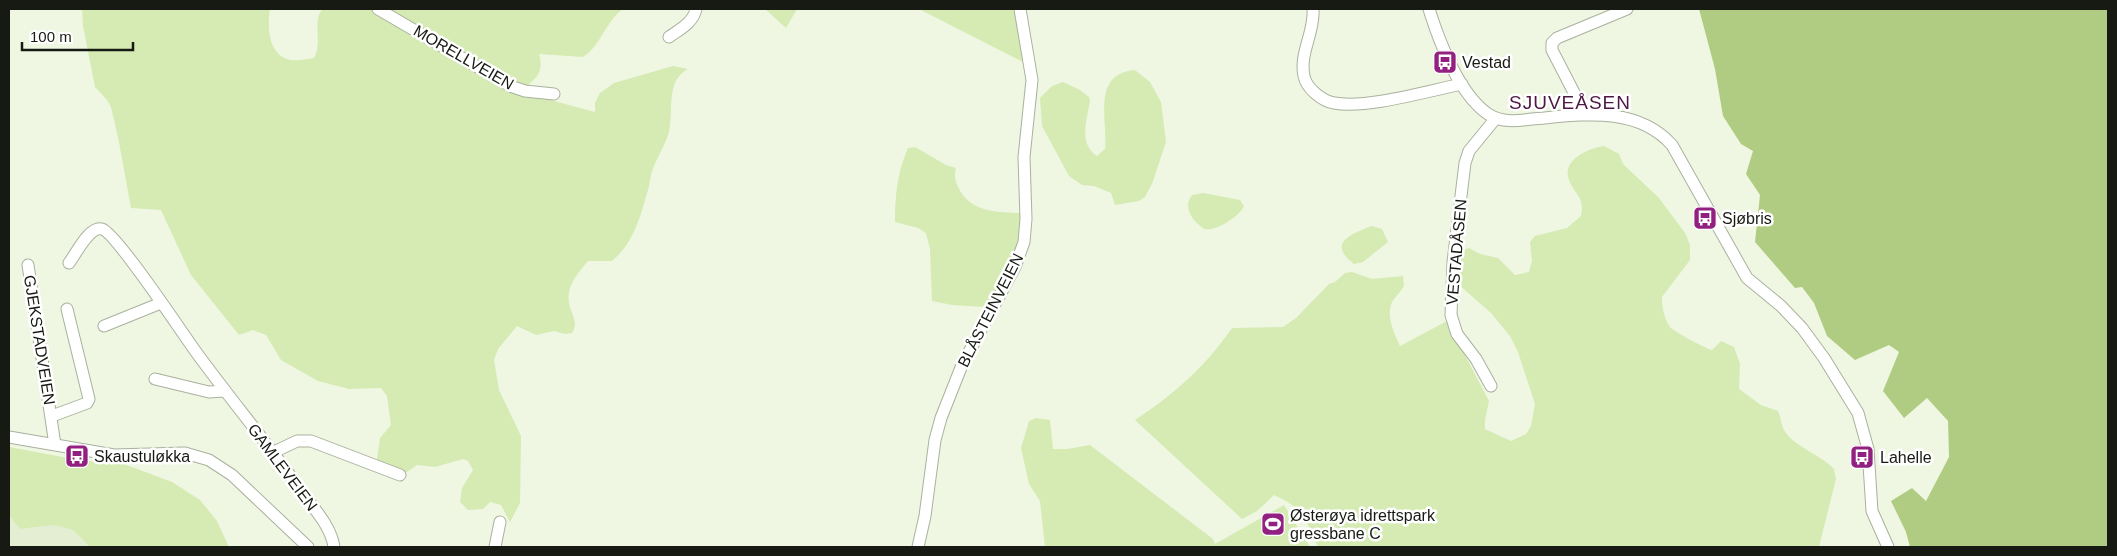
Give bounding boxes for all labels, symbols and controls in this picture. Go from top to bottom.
scale bar [22,20,134,52]
street label: MORELLVEIEN [411,22,517,93]
text: 100 m [30,28,72,45]
bus stop icon: Vestad [1432,49,1458,75]
place label: Vestad [1462,54,1511,71]
district label: SJUVEÅSEN [1509,92,1631,113]
street label: VESTADÅSEN [1442,198,1470,306]
bus stop icon: Sjøbris [1692,205,1718,231]
place label: Sjøbris [1722,210,1772,227]
street label: BLÅSTEINVEIEN [954,250,1026,370]
street label: GJEKSTADVEIEN [21,274,58,406]
street label: GAMLEVEIEN [245,421,321,514]
bus stop icon: Skaustuløkka [64,443,90,469]
bus stop icon: Lahelle [1849,444,1875,470]
place label: Skaustuløkka [94,448,190,465]
place label: Lahelle [1880,449,1932,466]
place label: Østerøya idrettspark gressbane C [1290,507,1436,542]
sports icon: Østerøya idrettspark gressbane C [1260,511,1286,537]

